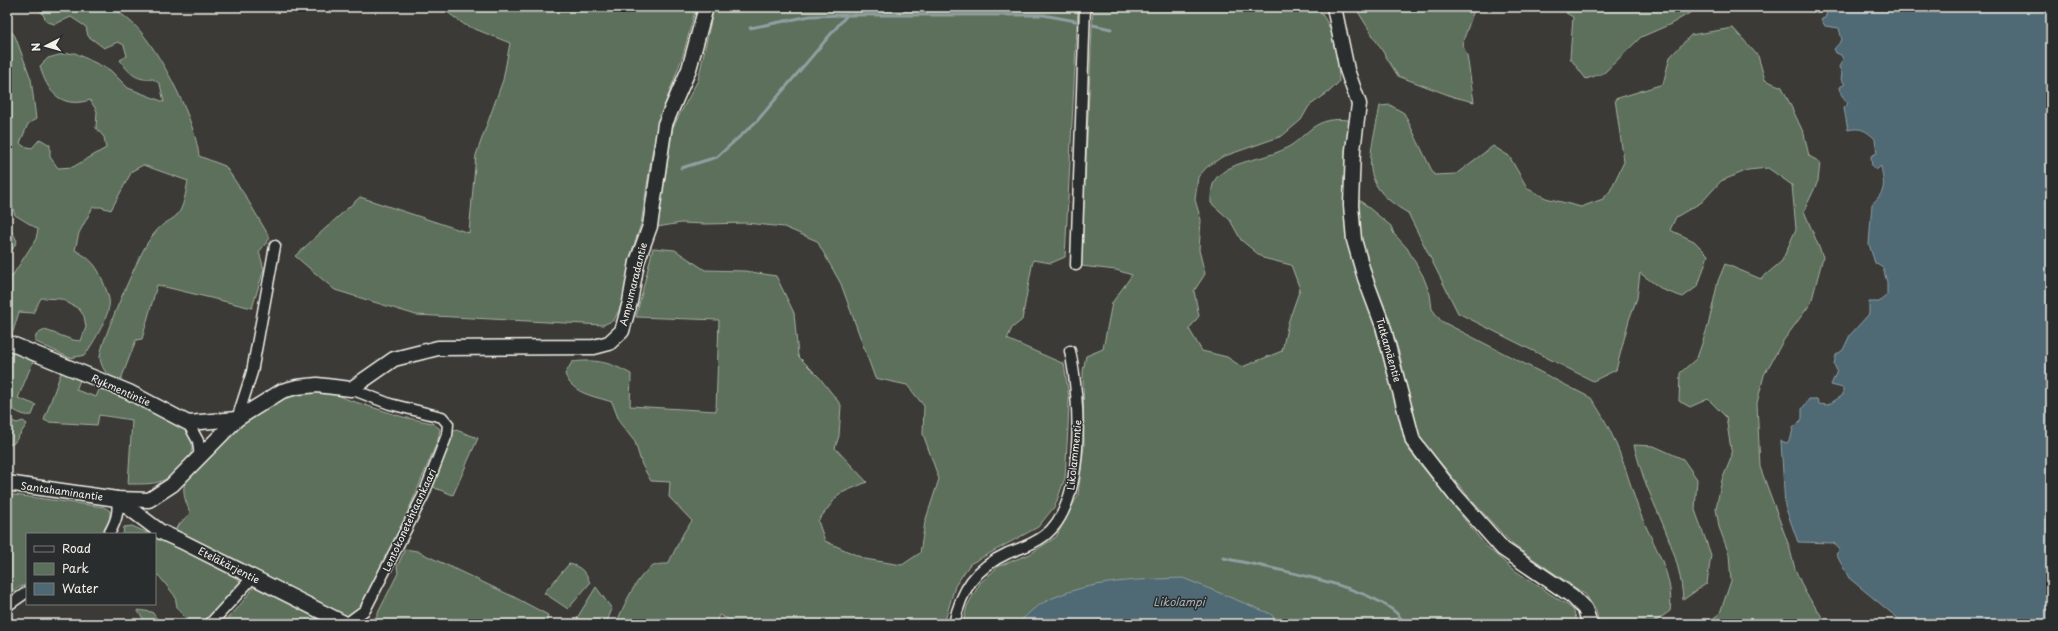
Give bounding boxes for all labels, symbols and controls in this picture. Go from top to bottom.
north arrow [26,26,66,66]
text: N [27,42,44,52]
street label: Ampumaradantie [615,241,650,327]
street label: Tutkamäentie [1373,316,1406,384]
street label: Rykmentintie [89,370,153,410]
street label: Likolammentie [1062,419,1085,491]
street label: Lentokonetehtaankaari [378,466,439,574]
street label: Santahaminantie [20,477,104,504]
legend [26,533,156,605]
text: Road [62,539,91,557]
street label: Eteläkärjentie [196,543,263,587]
text: Park [62,559,89,577]
text: Water [62,579,99,597]
water label: Likolampi [1153,593,1207,610]

